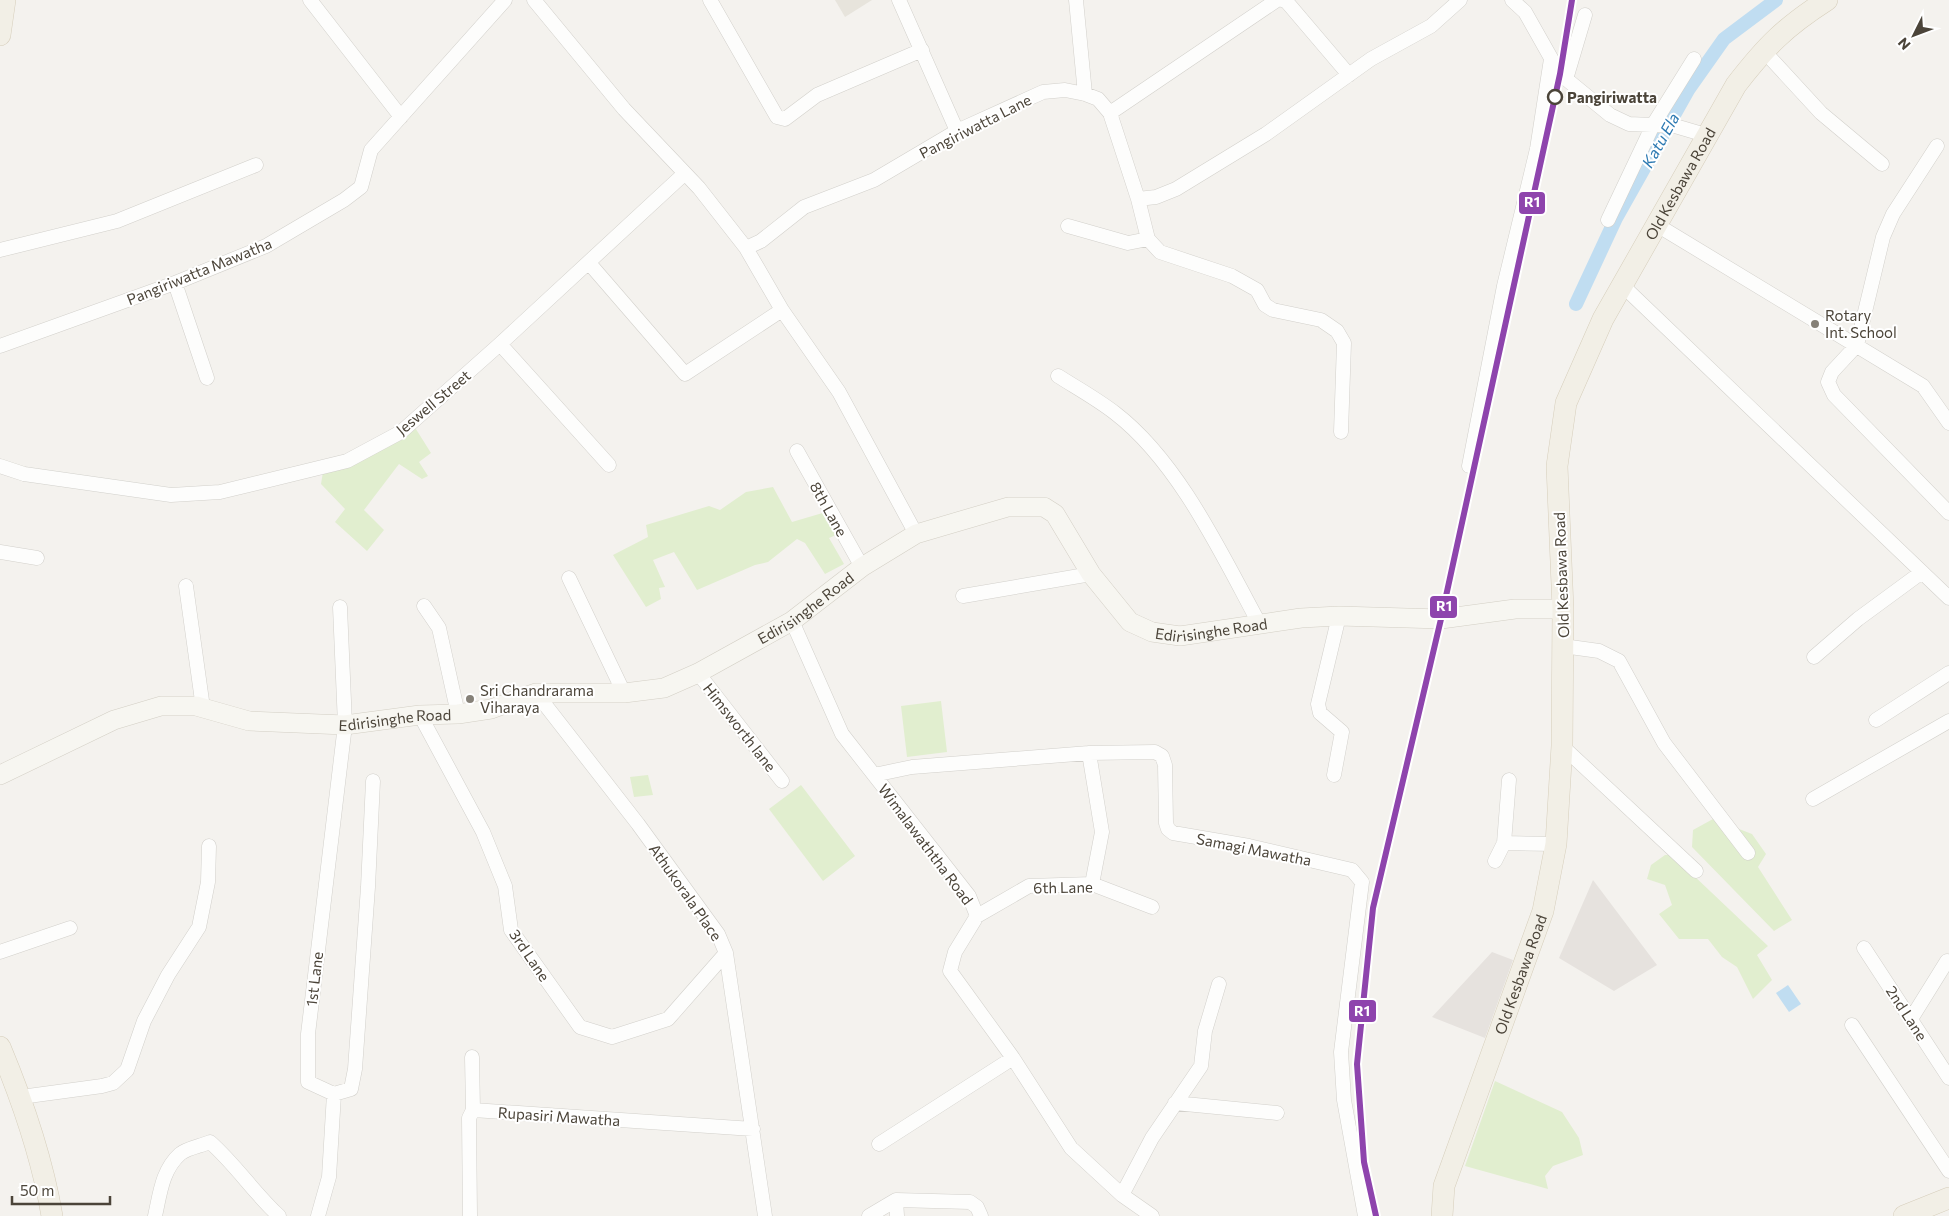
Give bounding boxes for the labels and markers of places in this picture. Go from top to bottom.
place label: Pangiriwatta [1567,88,1657,106]
marker: Pangiriwatta [1547,89,1563,105]
place label: Rotary Int. School [1825,306,1897,341]
marker: Rotary Int. School [1809,318,1821,330]
place label: Sri Chandrarama Viharaya [480,681,594,716]
marker: Sri Chandrarama Viharaya [464,693,476,705]

